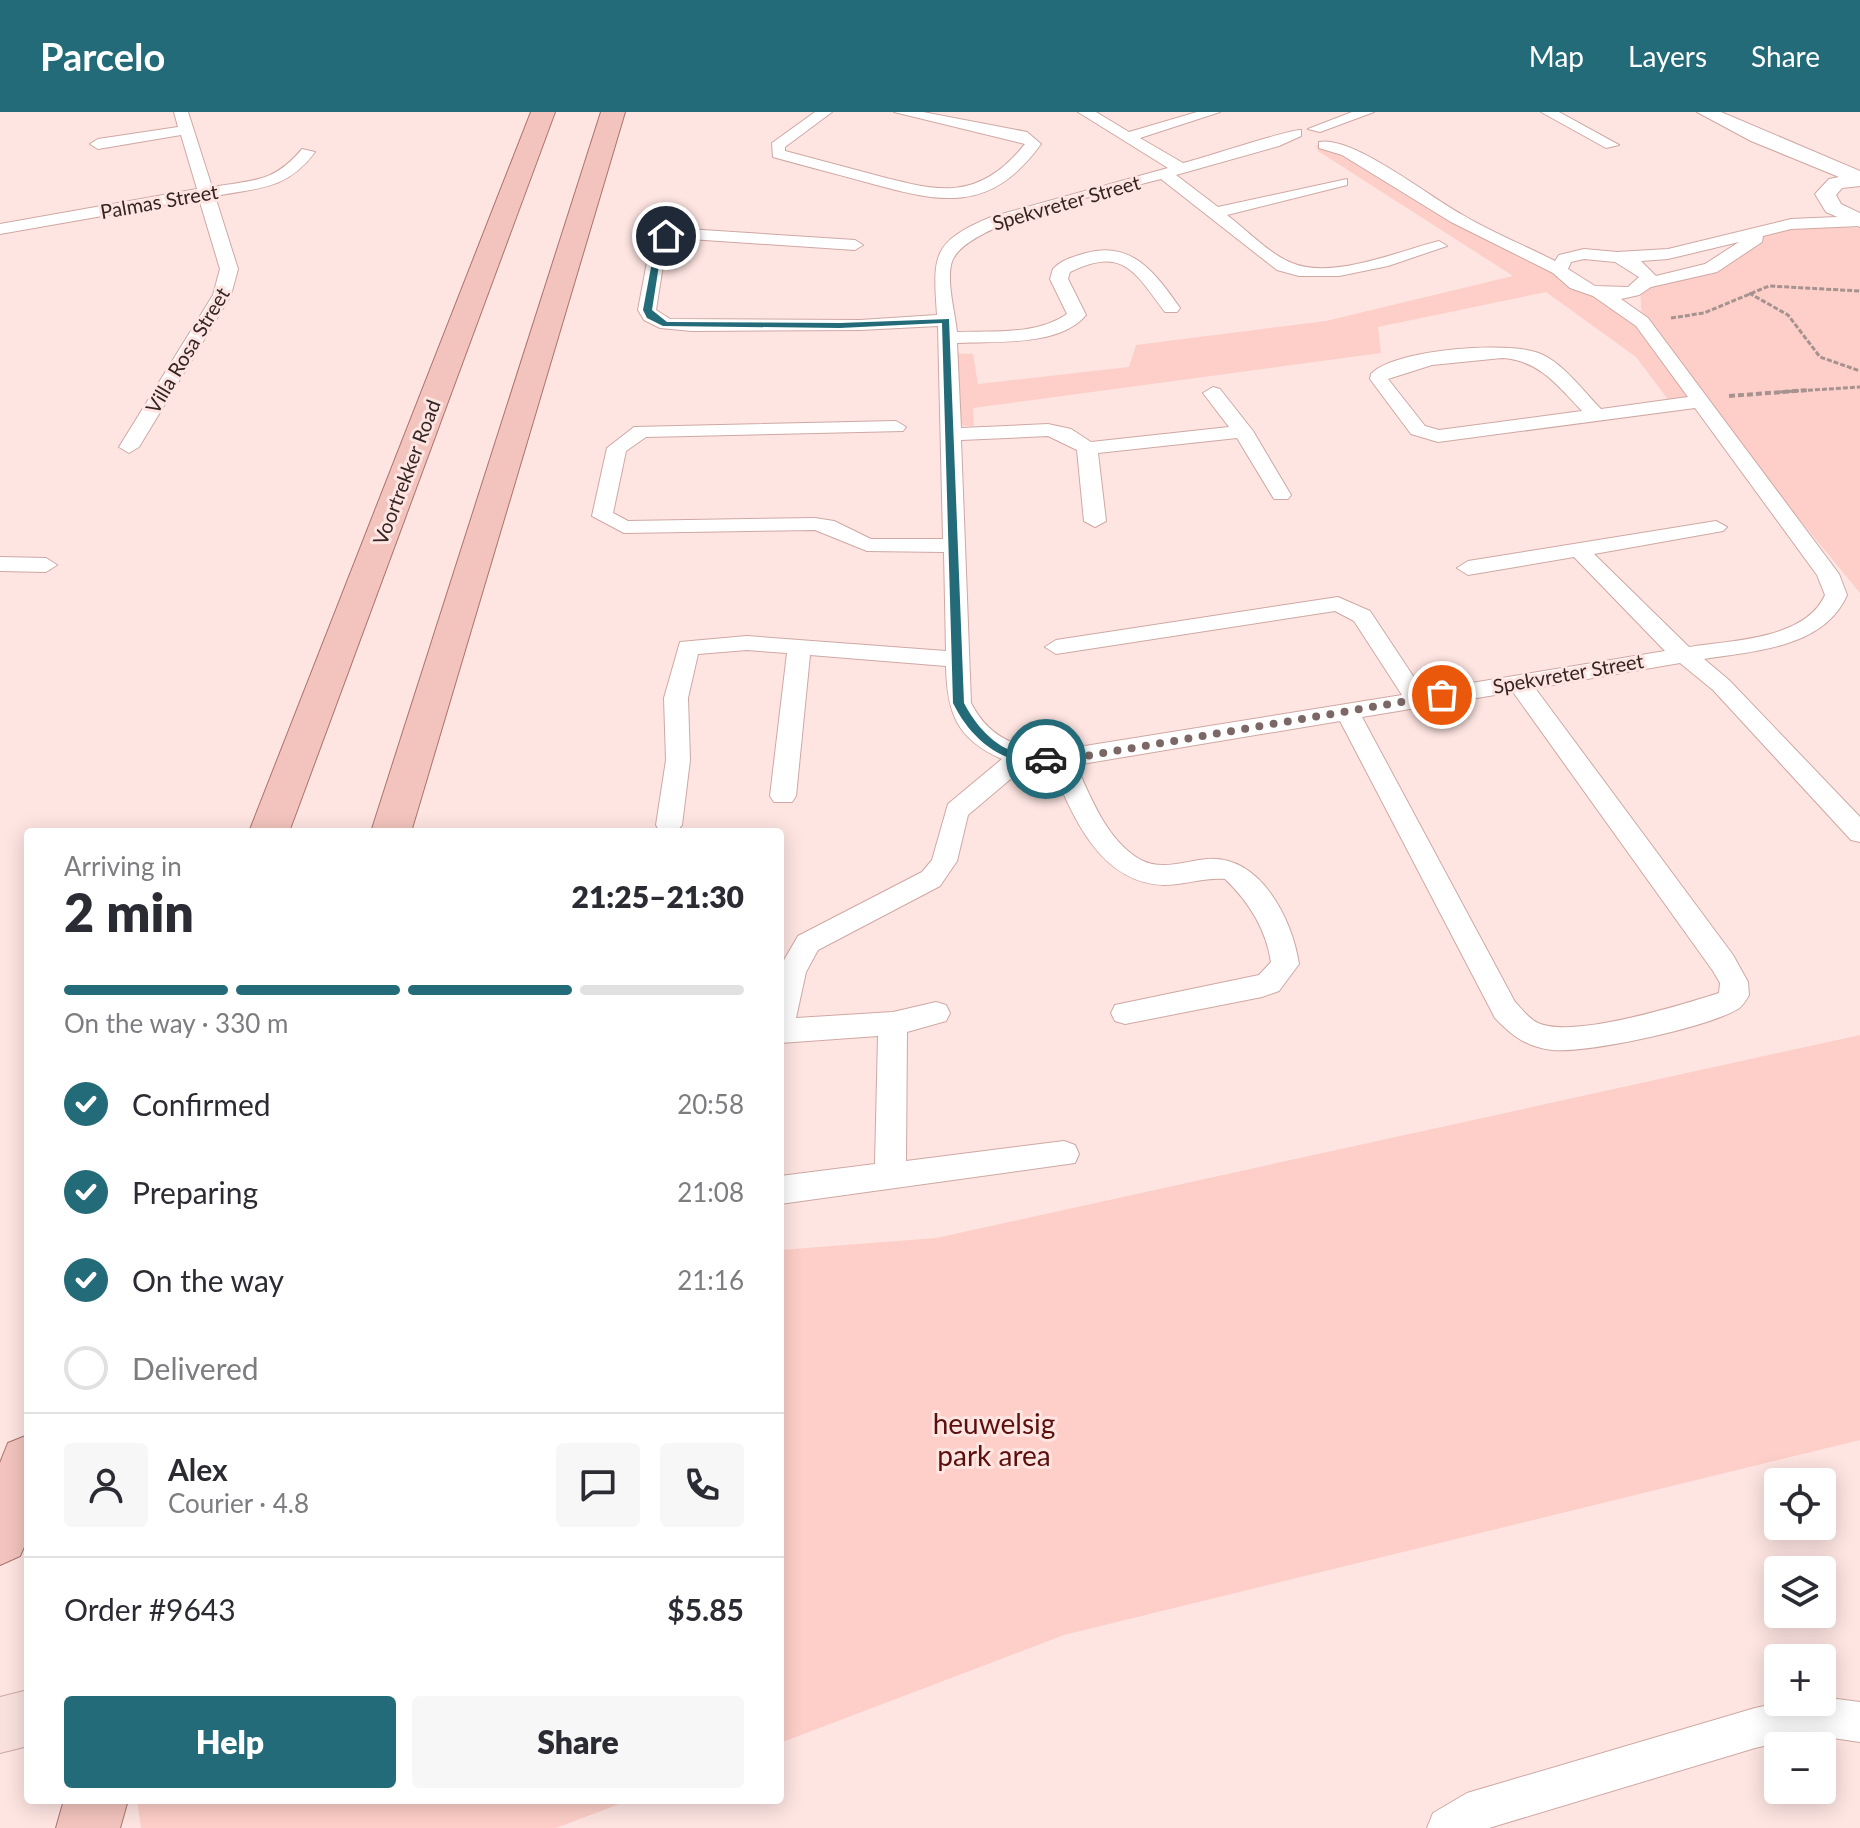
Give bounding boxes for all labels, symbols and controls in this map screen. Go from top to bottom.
text: Parcelo [40,33,165,79]
text: Map [1529,39,1584,73]
text: Layers [1628,39,1707,73]
text: Share [1751,39,1820,73]
street label: Spekvreter Street [989,169,1143,235]
street label: Palmas Street [98,179,220,223]
pin [632,202,700,270]
icon: home [644,214,688,258]
street label: Villa Rosa Street [140,283,234,417]
street label: Voortrekker Road [367,396,445,548]
street label: Spekvreter Street [1491,648,1645,698]
pin [1408,661,1476,729]
icon: bag [1420,673,1464,717]
courier [1006,719,1086,799]
icon: car [1024,737,1068,781]
text: Arriving in [64,850,182,882]
text: 21:25–21:30 [571,878,744,914]
text: 2 min [64,881,194,943]
text: On the way · 330 m [64,1007,288,1039]
icon: check [64,1082,108,1126]
text: Confirmed [132,1086,271,1122]
text: 20:58 [677,1088,744,1120]
icon: check [64,1170,108,1214]
text: Preparing [132,1174,258,1210]
text: 21:08 [677,1176,744,1208]
icon: check [64,1258,108,1302]
text: On the way [132,1262,284,1298]
text: 21:16 [677,1264,744,1296]
text: Delivered [132,1350,259,1386]
park label: heuwelsig park area [933,1406,1055,1472]
button: person [64,1443,148,1527]
button: chat [556,1443,640,1527]
button: phone [660,1443,744,1527]
text: Alex [168,1451,228,1487]
map controls [1764,1468,1836,1804]
button: locate [1764,1468,1836,1540]
text: Courier · 4.8 [168,1487,309,1519]
button: layers [1764,1556,1836,1628]
text: Order #9643 [64,1591,236,1627]
text: $5.85 [667,1591,744,1627]
button: + [1764,1644,1836,1716]
button: Help [64,1696,396,1788]
button: Share [412,1696,744,1788]
button: − [1764,1732,1836,1804]

